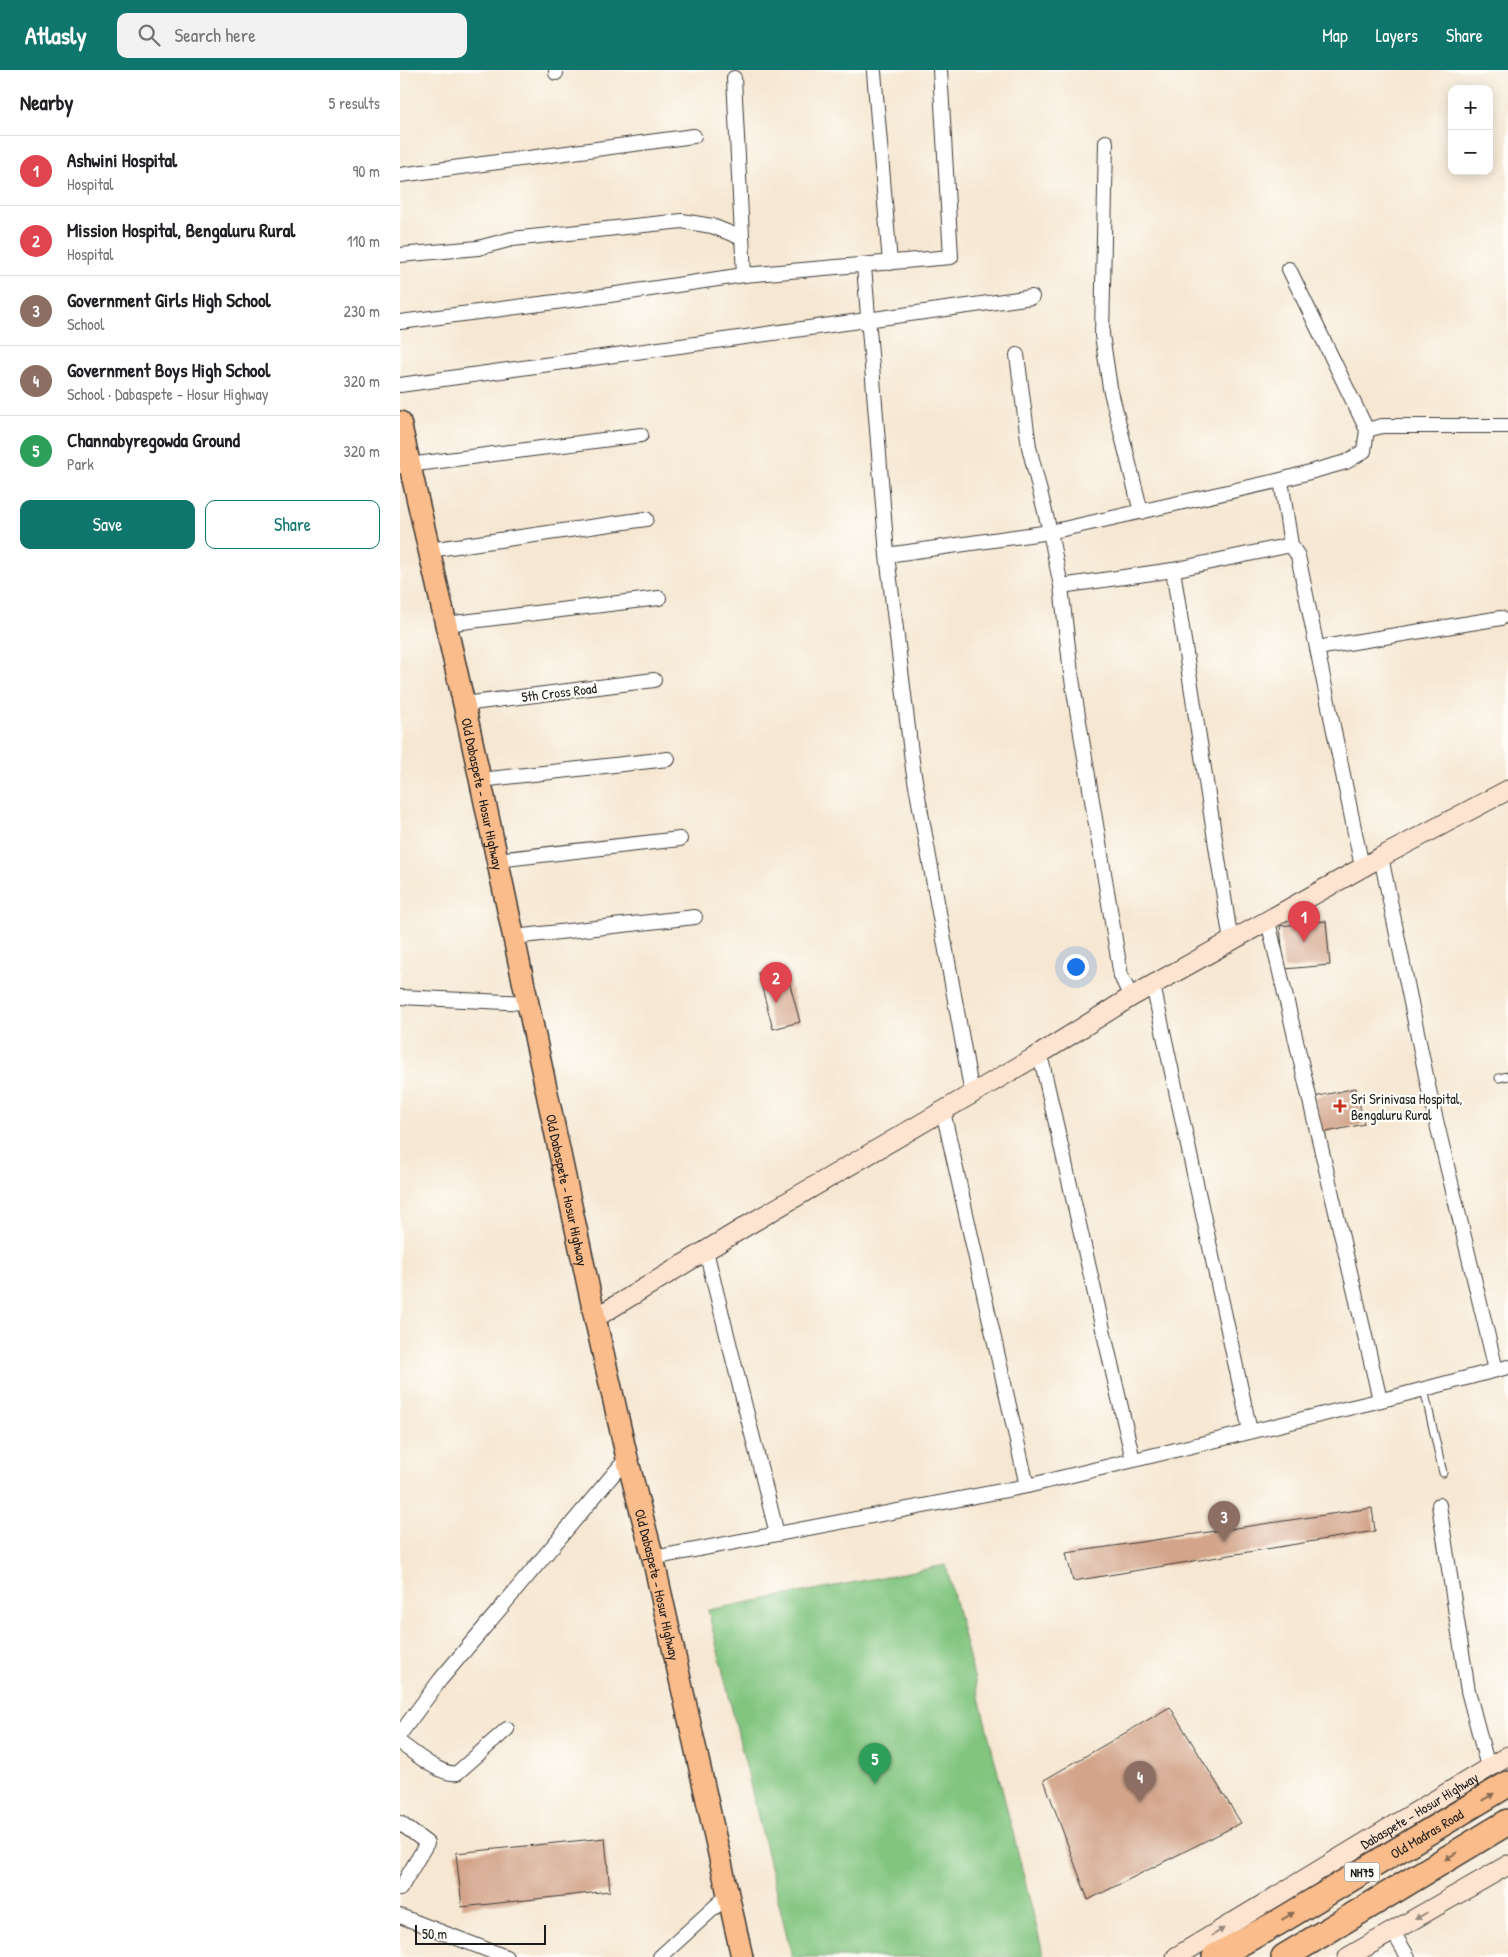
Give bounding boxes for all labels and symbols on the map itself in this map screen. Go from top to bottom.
street label: 5th Cross Road [520,678,598,706]
street label: Old Dabaspete - Hosur Highway [458,716,509,872]
pin: 1 [1288,901,1320,942]
your location [1063,954,1089,980]
pin: 2 [760,962,792,1003]
place label: Sri Srinivasa Hospital, Bengaluru Rural [1351,1089,1463,1125]
marker: Sri Srinivasa Hospital, Bengaluru Rural [1333,1099,1347,1113]
street label: Old Dabaspete - Hosur Highway [542,1112,593,1268]
pin: 3 [1208,1501,1240,1542]
street label: Old Dabaspete - Hosur Highway [631,1507,685,1662]
pin: 5 [859,1743,891,1784]
pin: 4 [1124,1761,1156,1802]
street label: Dabaspete - Hosur Highway [1356,1767,1482,1853]
one-way arrow [1481,1792,1494,1801]
street label: Old Madras Road [1386,1804,1467,1862]
one-way arrow [1445,1852,1458,1861]
road number: NH75 [1344,1862,1380,1881]
one-way arrow [1282,1912,1295,1921]
one-way arrow [1414,1912,1427,1921]
scale bar [415,1922,546,1945]
one-way arrow [1211,1927,1224,1936]

